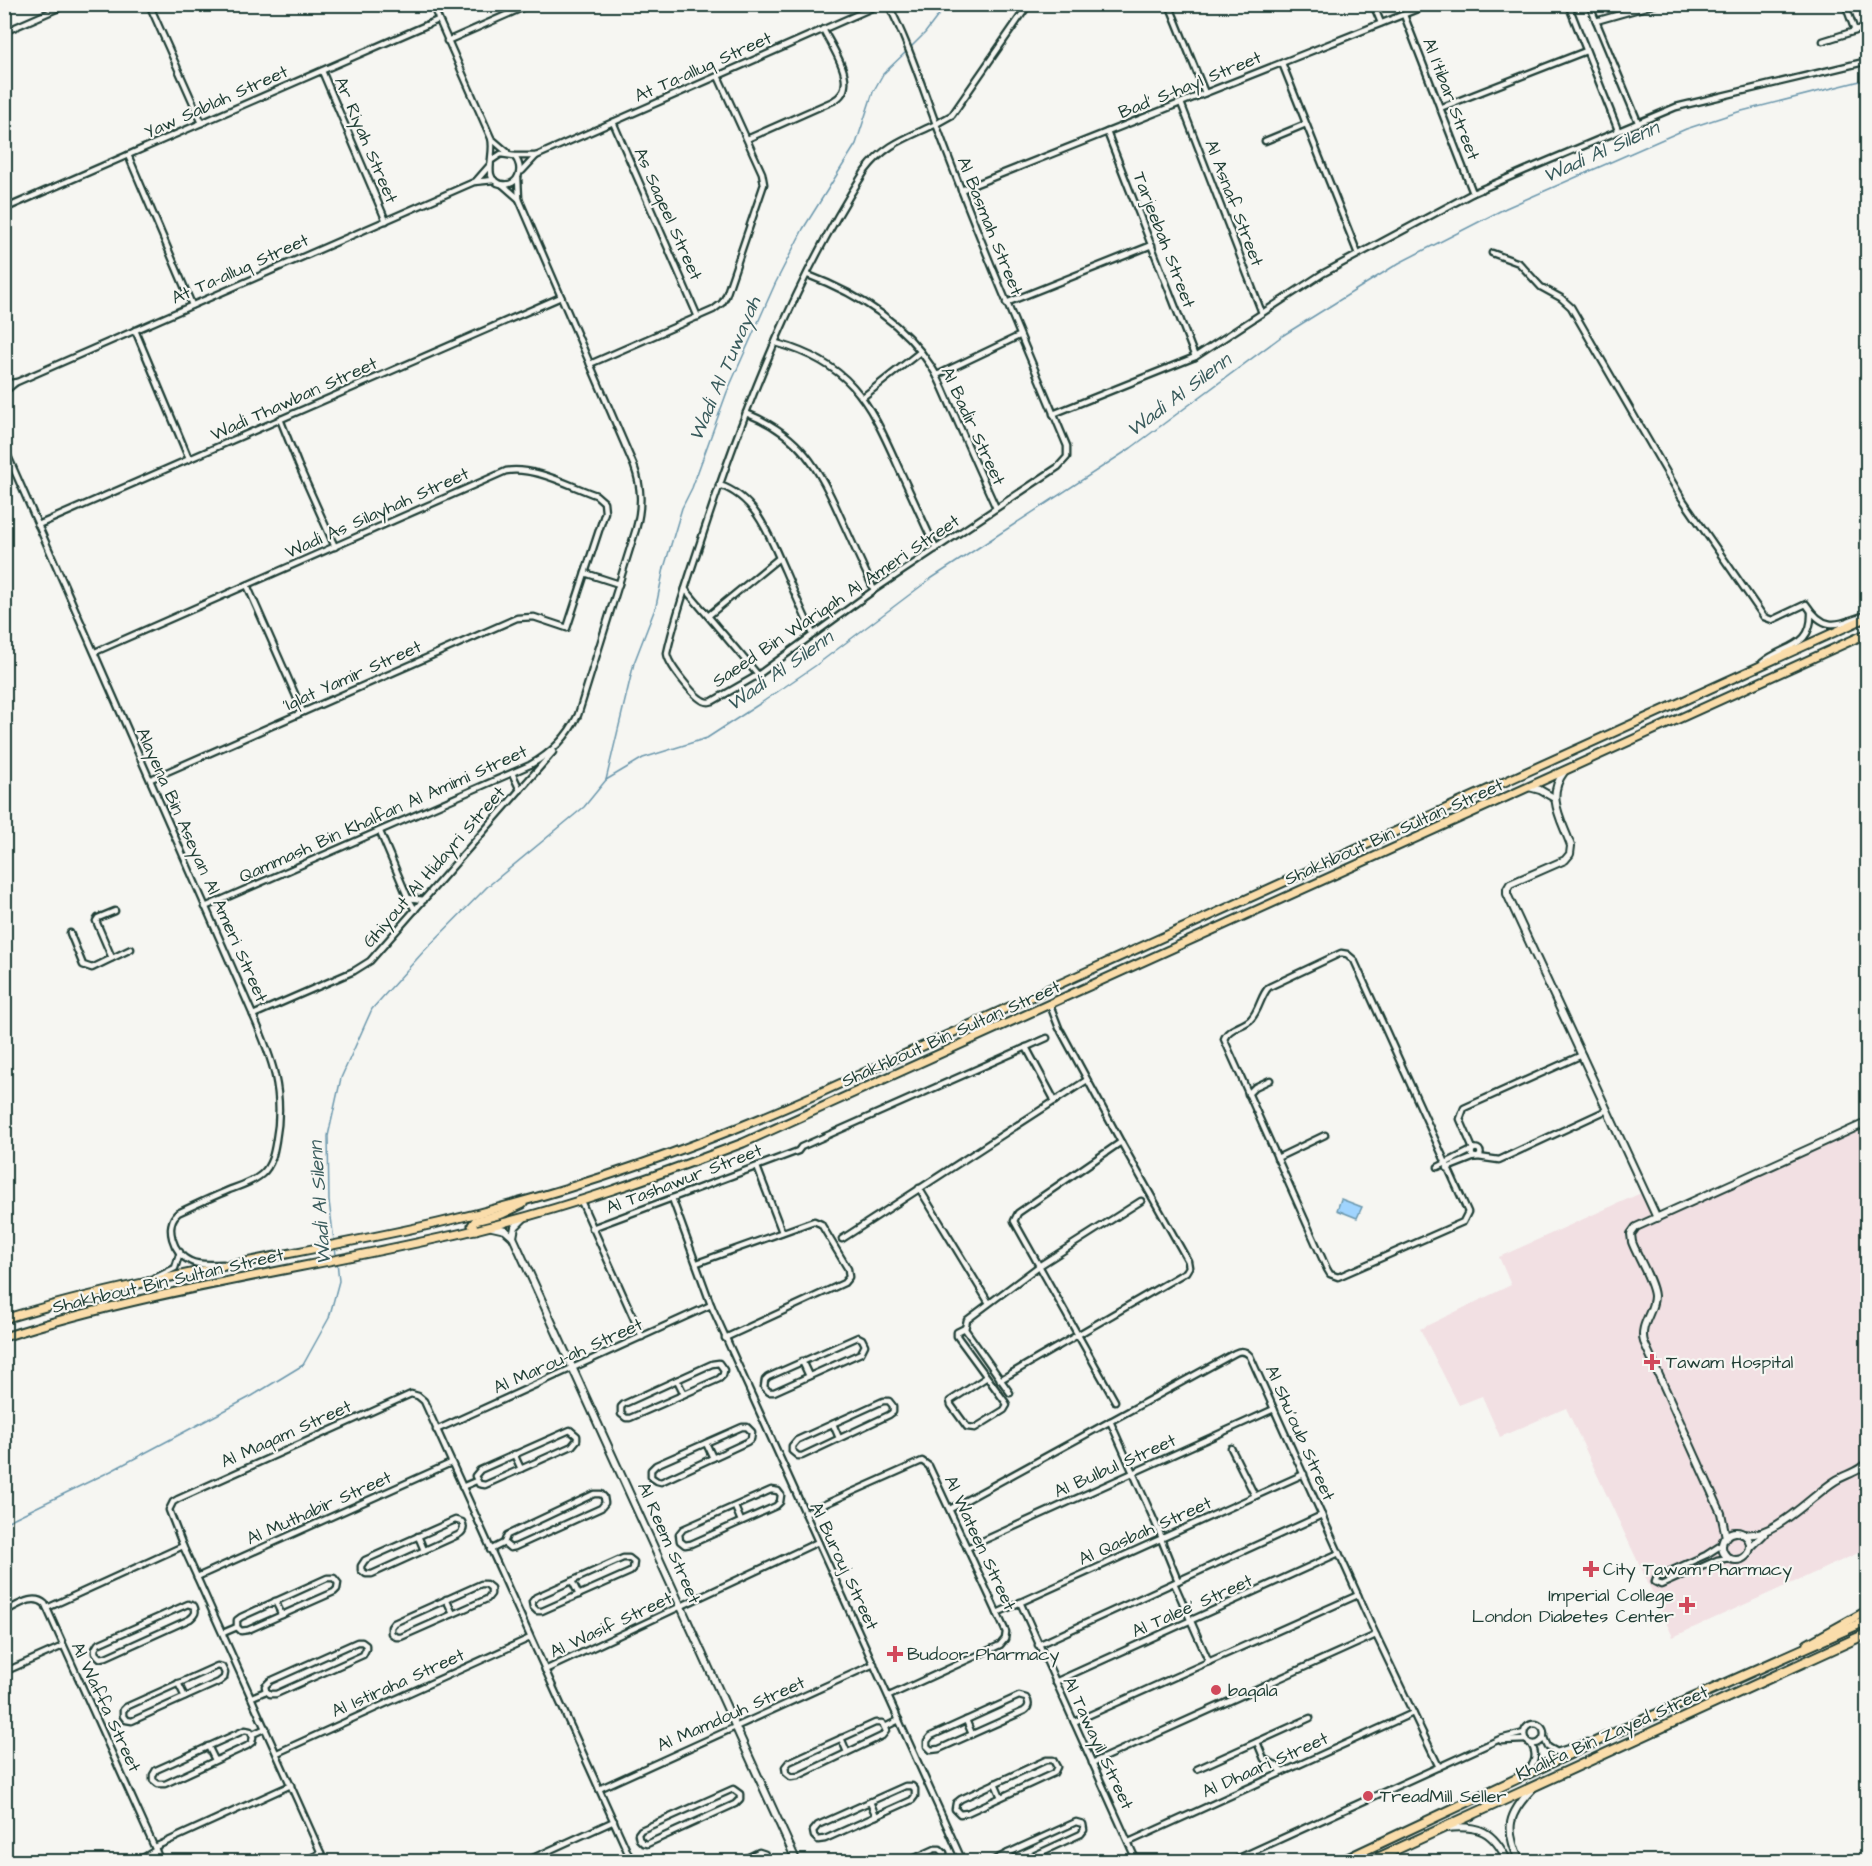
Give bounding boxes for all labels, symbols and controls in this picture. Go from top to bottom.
street label: At Ta-alluq Street [630,25,776,109]
street label: Al I'tibar Street [1416,34,1486,164]
street label: Bad' S-hayl Street [1115,45,1266,126]
street label: Yaw Sablah Street [140,59,293,145]
street label: Ar Riyah Street [327,73,404,208]
water label: Wadi Al Silenn [1539,113,1665,190]
street label: Al Asnaf Street [1198,136,1270,271]
street label: As Saqeel Street [628,144,709,285]
street label: Al Basmah Street [951,153,1029,300]
street label: Tarjeebah Street [1127,168,1202,312]
street label: At Ta-alluq Street [167,227,313,311]
water label: Wadi Al Tuwayah [682,292,769,446]
water label: Wadi Al Silenn [1121,345,1239,444]
street label: Wadi Thawban Street [207,351,382,447]
street label: Al Badir Street [935,363,1012,490]
street label: Wadi As Silayhah Street [281,461,474,566]
street label: Saeed Bin Wariqah Al Ameri Street [707,508,965,694]
water label: Wadi Al Silenn [721,623,840,718]
street label: 'Iqlat Yamir Street [279,634,426,718]
street label: Alayena Bin Aseyan Al Ameri Street [129,724,274,1007]
street label: Qammash Bin Khalfan Al Amimi Street [235,739,532,889]
street label: Shakhbout Bin Sultan Street [1281,772,1508,892]
street label: Ghiyout Al Hidayri Street [357,780,512,954]
street label: Shakhbout Bin Sultan Street [838,974,1065,1094]
street label: Al Tashawur Street [602,1137,766,1220]
water label: Wadi Al Silenn [302,1138,338,1266]
street label: Shakhbout Bin Sultan Street [50,1242,287,1320]
street label: Al Marou-ah Street [489,1312,647,1400]
place label: Tawam Hospital [1666,1350,1794,1375]
marker: Tawam Hospital [1643,1353,1661,1371]
street label: Al Shu'oub Street [1259,1361,1341,1506]
street label: Al Maqam Street [217,1394,356,1474]
street label: Al Bulbul Street [1050,1428,1181,1504]
street label: Al Muthabir Street [242,1464,396,1551]
street label: Al Wateen Street [938,1471,1023,1615]
street label: Al Reem Street [631,1478,707,1608]
street label: Al Qasbah Street [1074,1490,1216,1572]
street label: Al Burouj Street [803,1498,885,1635]
place label: City Tawam Pharmacy [1603,1557,1792,1583]
marker: City Tawam Pharmacy [1584,1562,1598,1576]
street label: Al Talee' Street [1128,1568,1257,1644]
place label: Imperial College London Diabetes Center [1472,1583,1674,1629]
street label: Al Wasif Street [546,1585,677,1664]
marker: Imperial College London Diabetes Center [1678,1596,1696,1614]
street label: Al Waffa Street [65,1638,147,1777]
street label: Al Istiraha Street [327,1642,469,1724]
place label: Budoor Pharmacy [907,1642,1060,1668]
marker: Budoor Pharmacy [888,1647,902,1661]
street label: Al Mamdouh Street [653,1670,810,1758]
street label: Al Tawayil Street [1055,1673,1140,1815]
place label: baqala [1228,1678,1278,1703]
street label: Khalifa Bin Zayed Street [1512,1679,1713,1788]
marker: baqala [1209,1683,1223,1697]
street label: Al Dhaari Street [1198,1726,1333,1804]
place label: TreadMill Seller [1380,1784,1506,1809]
marker: TreadMill Seller [1361,1789,1375,1803]

